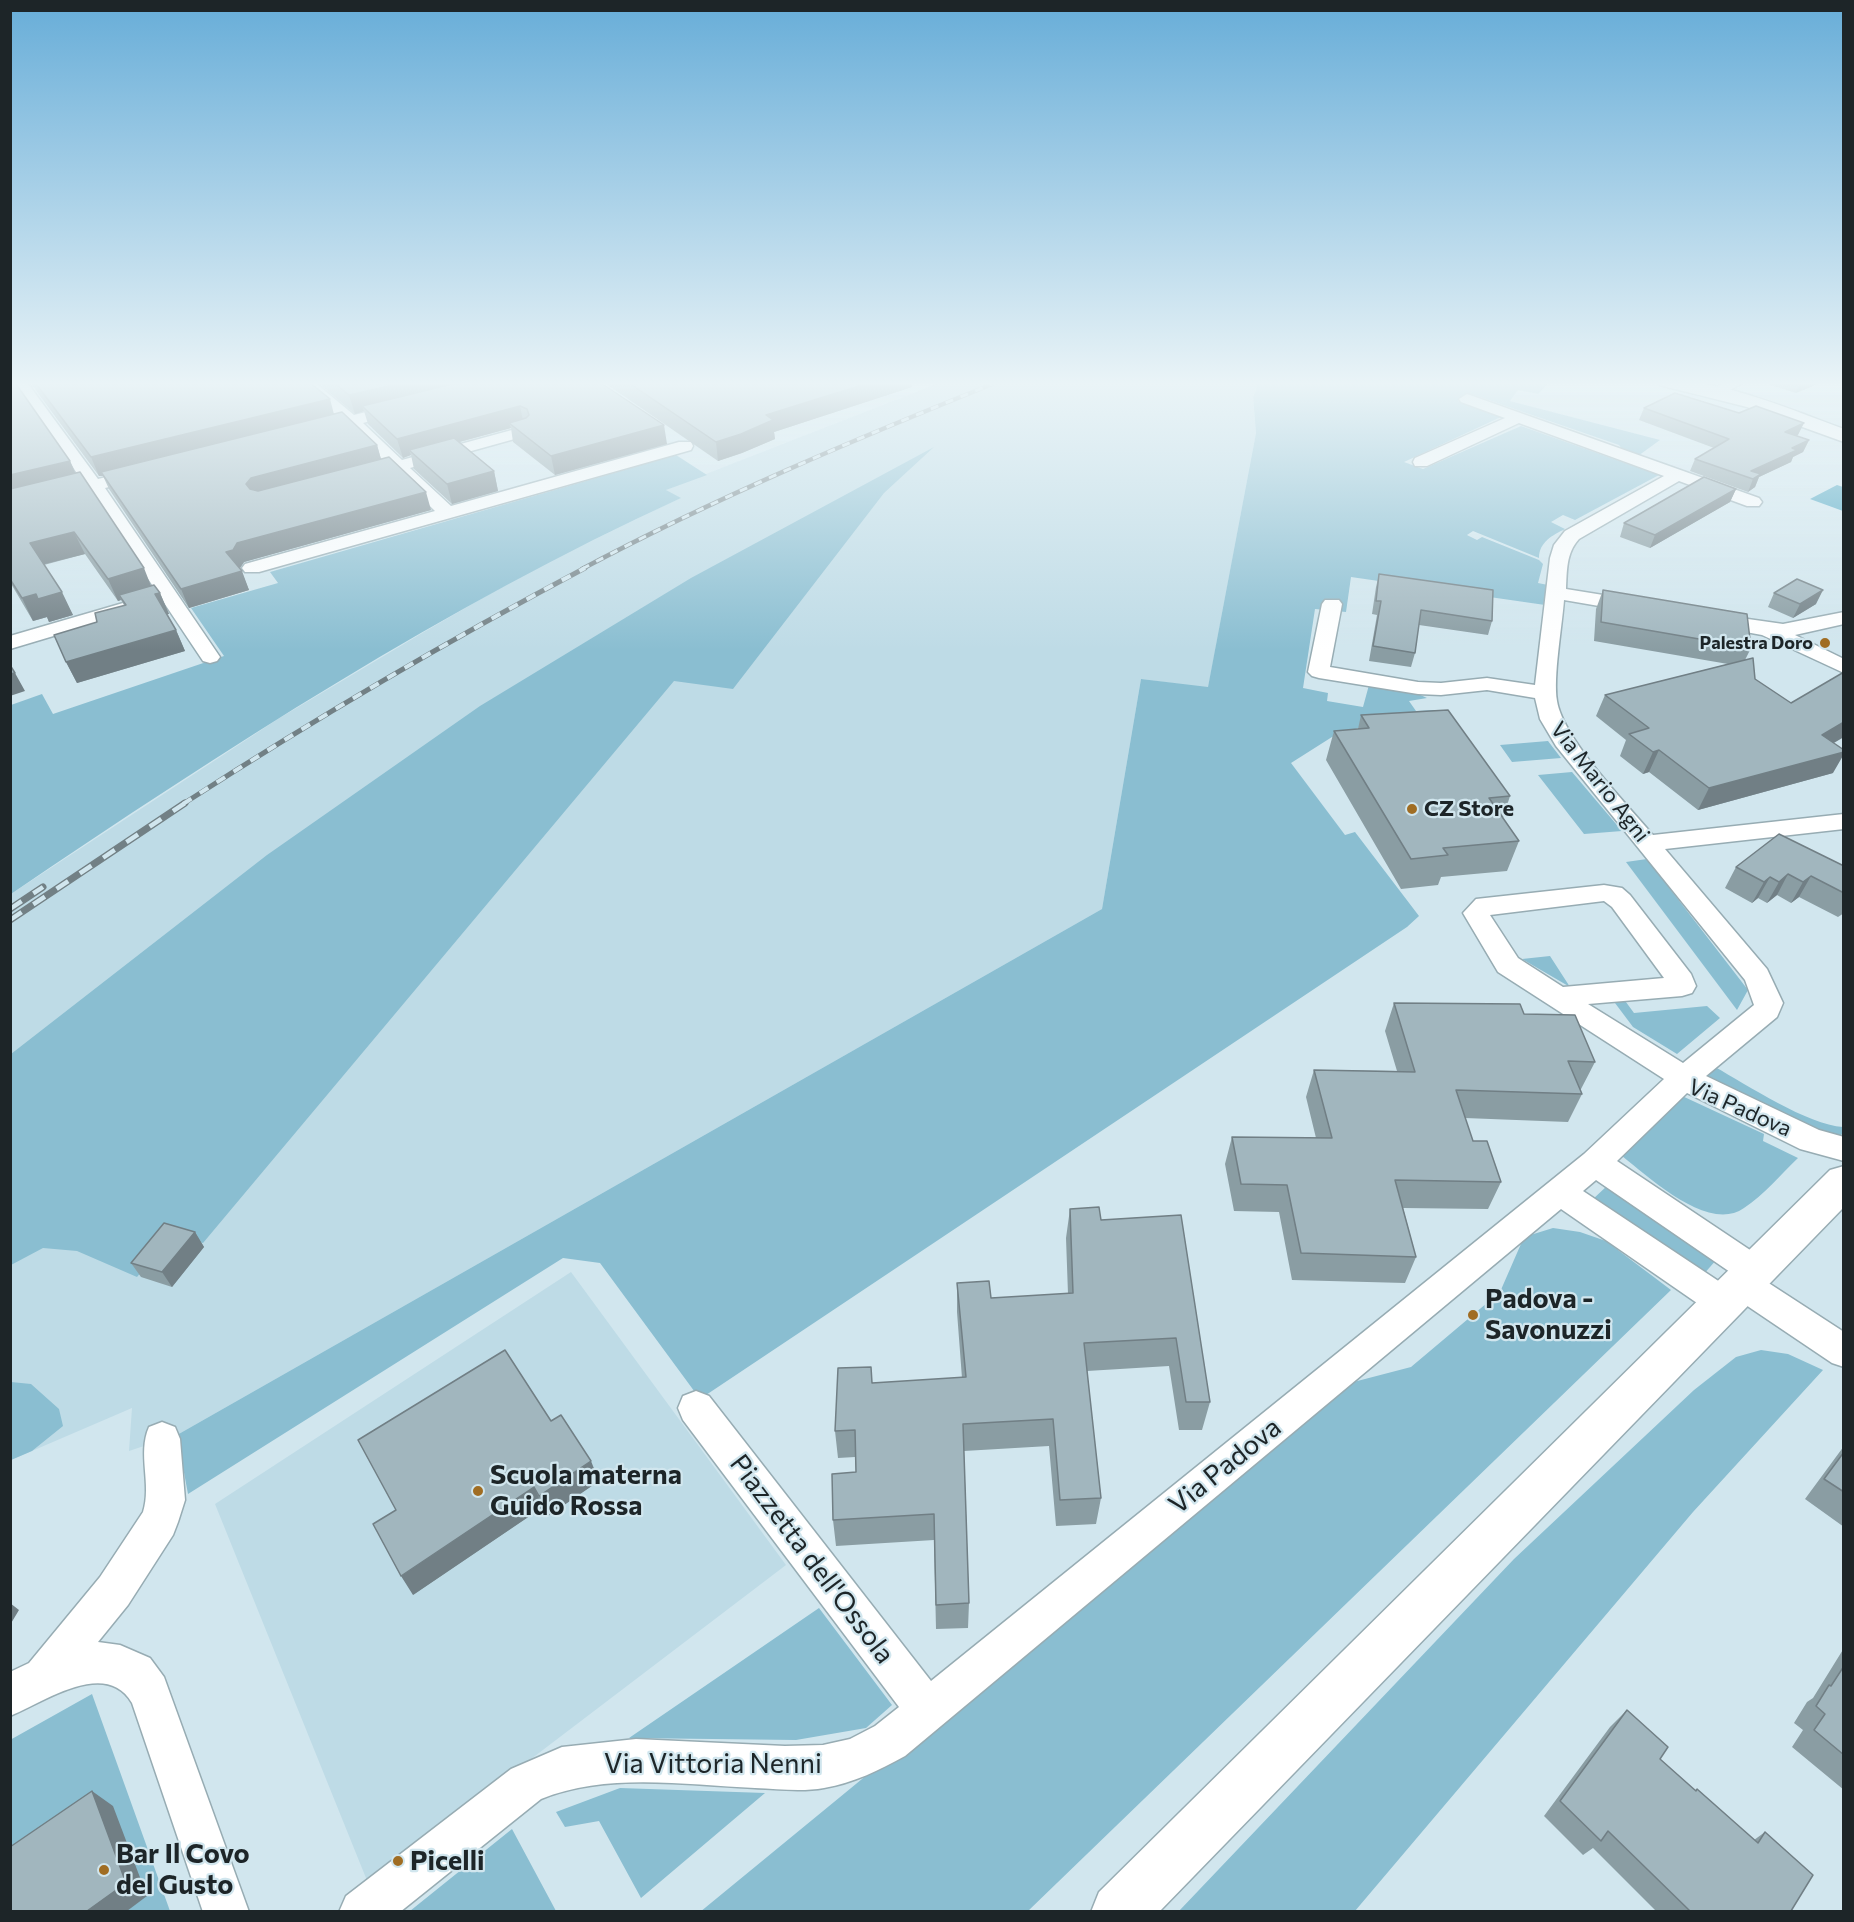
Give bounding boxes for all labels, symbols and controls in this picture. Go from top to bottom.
place label: Palestra Doro [1700,632,1813,654]
marker: Palestra Doro [1818,636,1832,650]
street label: Via Mario Agni [1545,717,1655,847]
place label: CZ Store [1424,796,1514,822]
marker: CZ Store [1405,802,1419,816]
street label: Via Padova [1684,1074,1796,1142]
place label: Padova - Savonuzzi [1485,1283,1612,1346]
marker: Padova - Savonuzzi [1466,1308,1480,1322]
street label: Via Padova [1162,1411,1288,1521]
street label: Piazzetta dell'Ossola [723,1448,901,1670]
place label: Scuola materna Guido Rossa [490,1459,682,1522]
marker: Scuola materna Guido Rossa [471,1484,485,1498]
street label: Via Vittoria Nenni [604,1748,822,1780]
place label: Bar Il Covo del Gusto [116,1838,250,1901]
place label: Picelli [410,1845,485,1877]
marker: Picelli [391,1854,405,1868]
marker: Bar Il Covo del Gusto [97,1863,111,1877]

